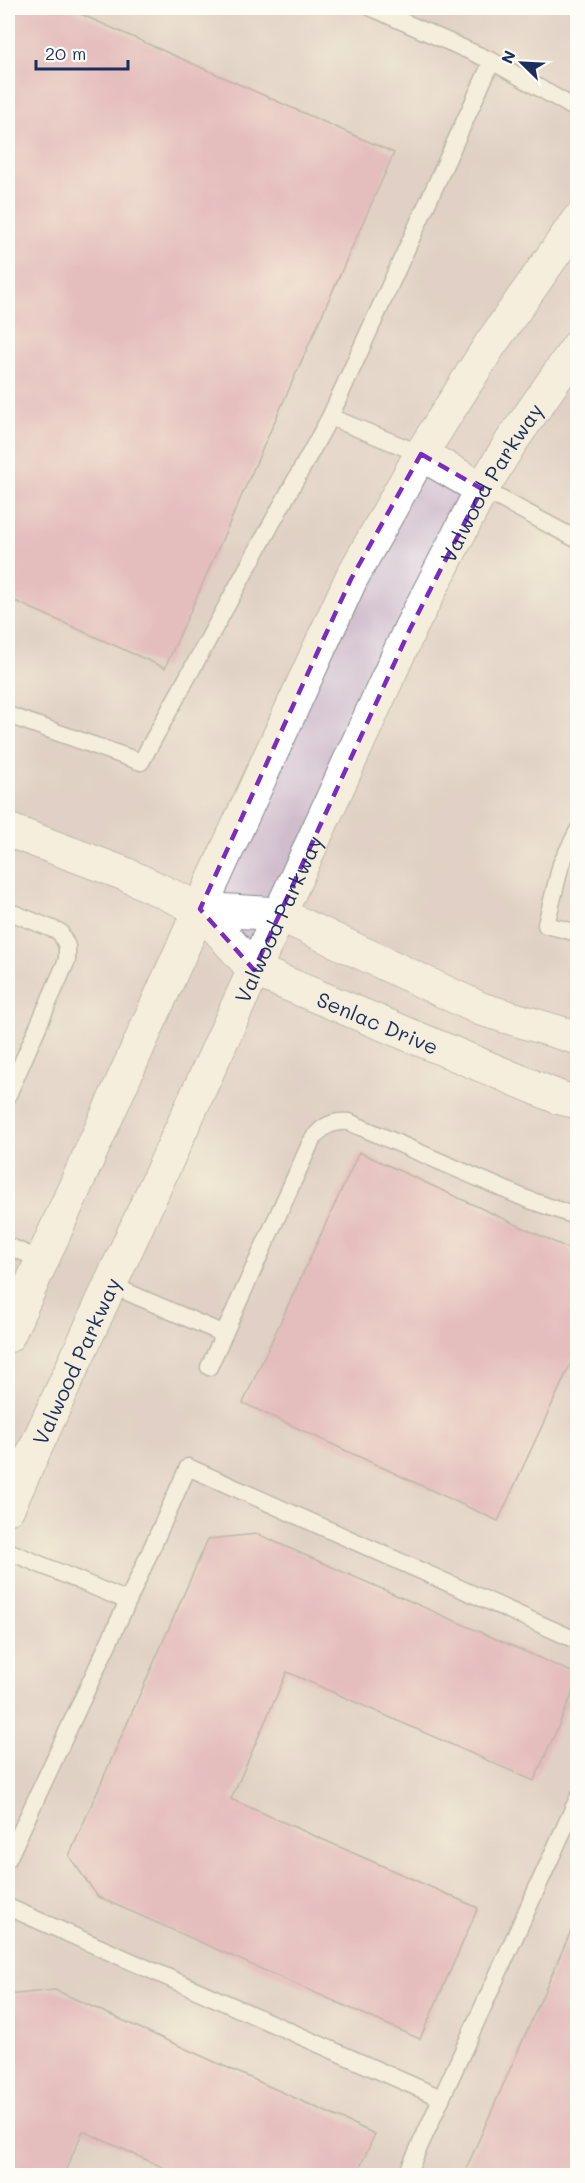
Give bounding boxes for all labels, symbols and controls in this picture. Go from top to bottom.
scale bar [36,33,128,71]
north arrow [492,33,552,93]
text: 20 m [45,41,86,65]
text: N [496,47,520,67]
street label: Valwood Parkway [433,397,548,567]
street label: Valwood Parkway [228,831,327,1007]
street label: Senlac Drive [313,984,443,1059]
street label: Valwood Parkway [25,1273,125,1449]

